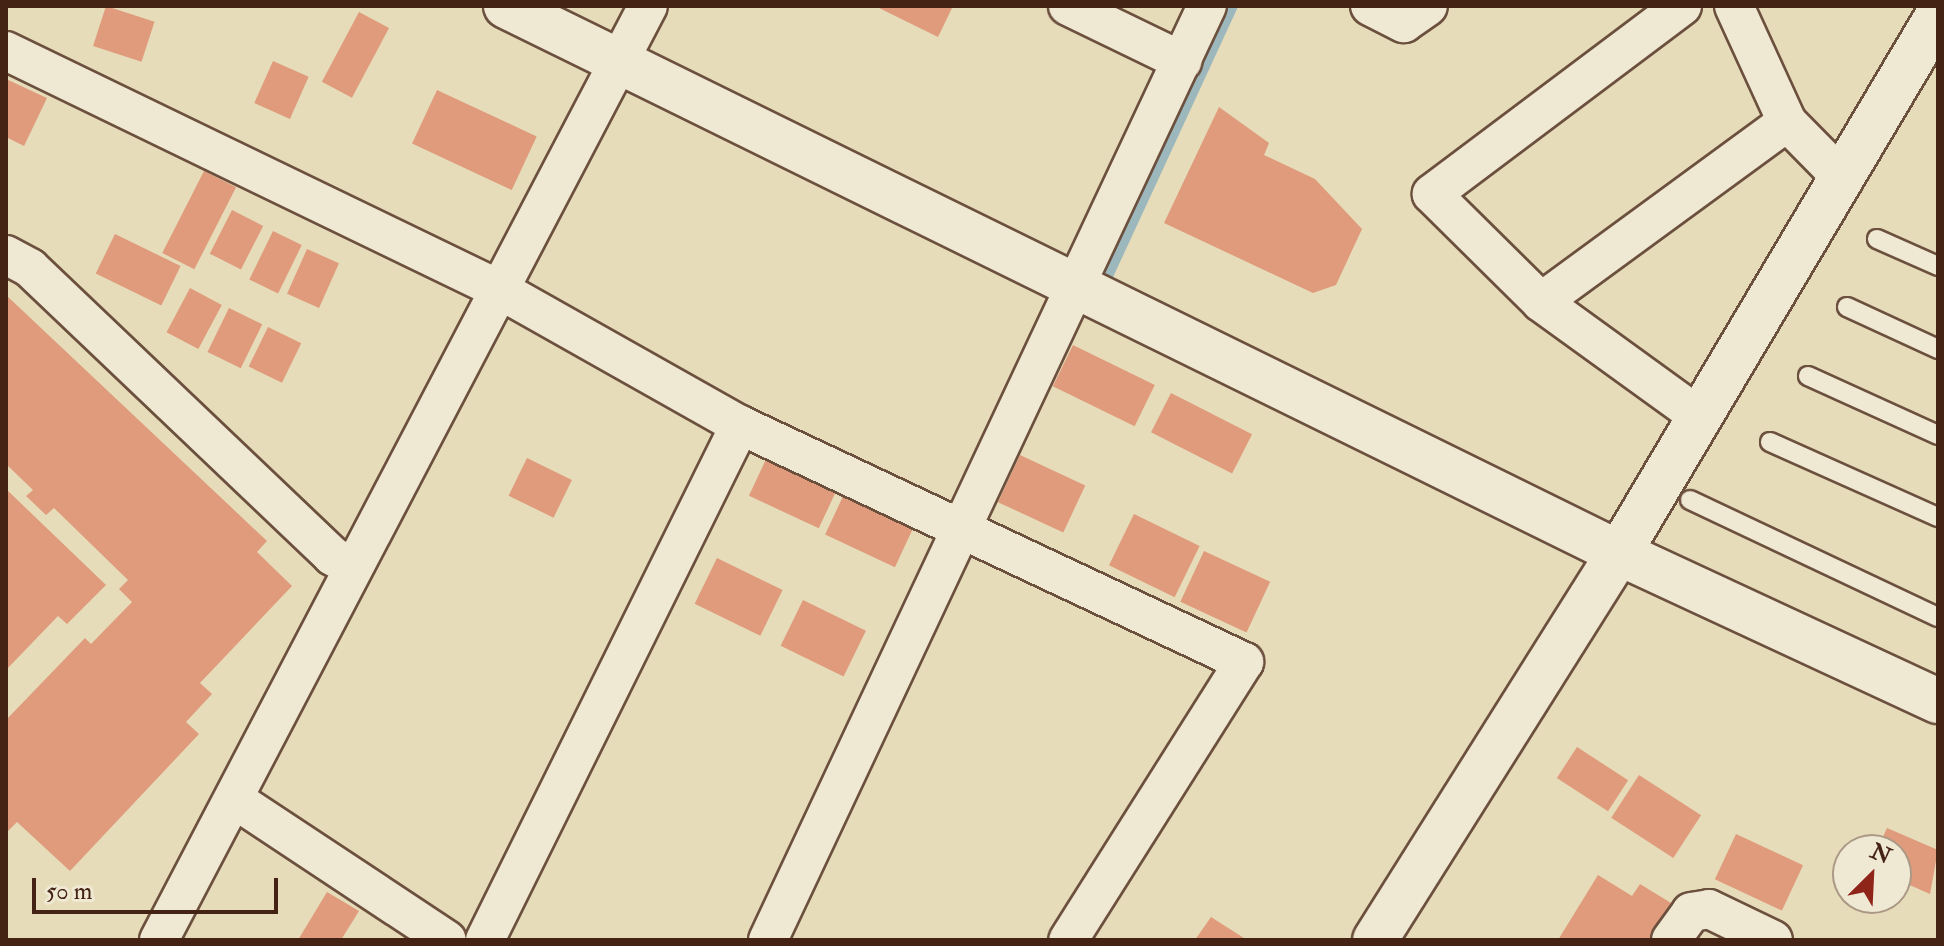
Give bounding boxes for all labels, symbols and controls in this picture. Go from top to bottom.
north arrow [1832,834,1912,914]
text: N [1866,837,1896,871]
scale bar [36,862,282,912]
text: 50 m [46,876,92,907]

